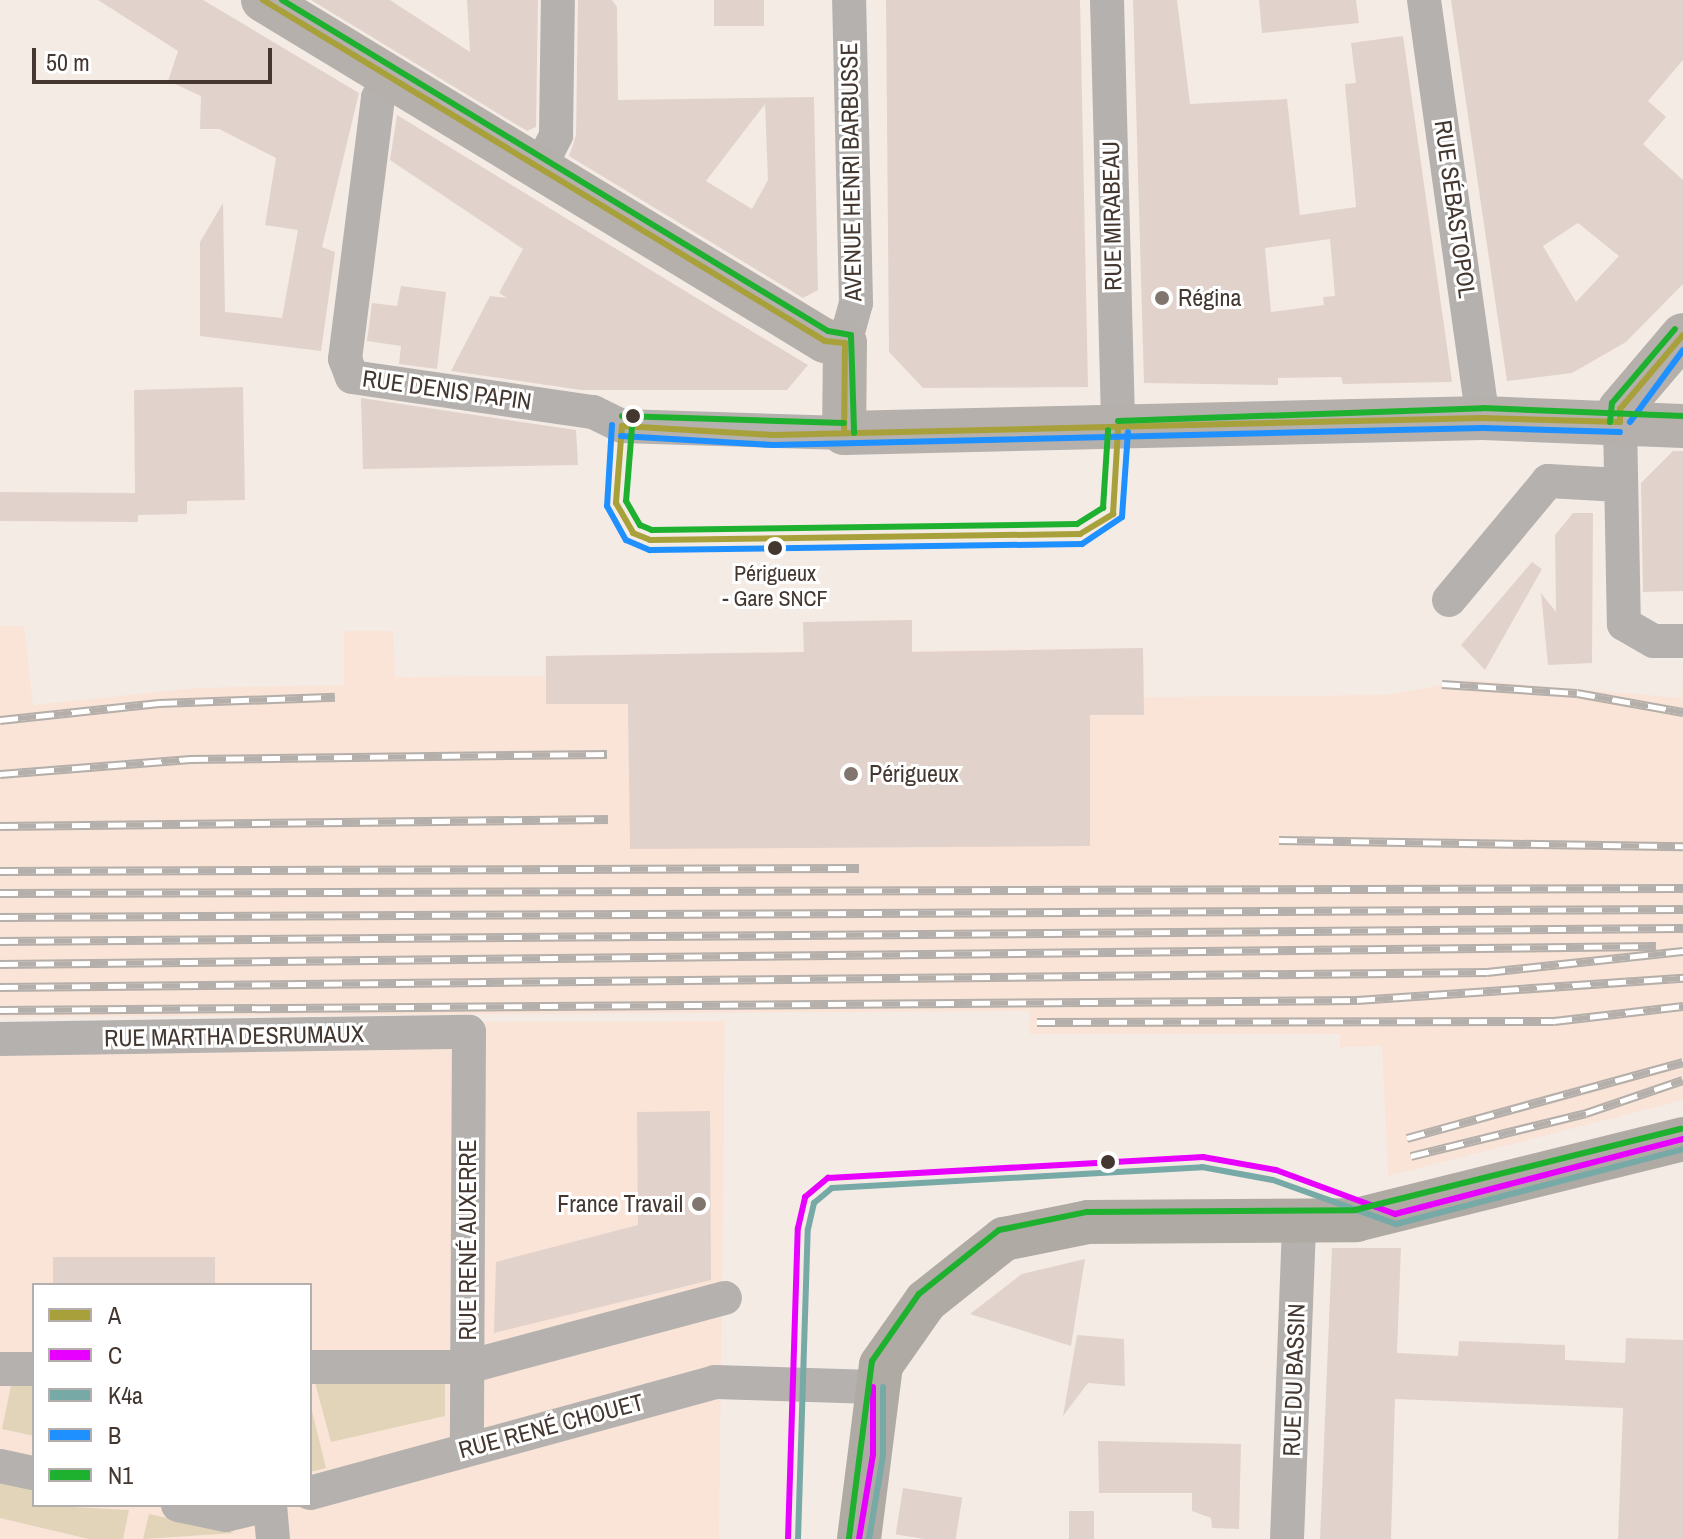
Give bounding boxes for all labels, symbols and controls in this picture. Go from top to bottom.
scale bar [36,32,276,82]
street label: AVENUE HENRI BARBUSSE [834,42,868,302]
text: 50 m [46,46,90,78]
street label: RUE SÉBASTOPOL [1428,118,1482,300]
street label: RUE MIRABEAU [1096,141,1128,291]
place label: Régina [1178,284,1241,312]
marker: Régina [1153,289,1171,307]
street label: RUE DENIS PAPIN [361,364,533,416]
unlabelled marker [625,408,641,424]
marker: Périgueux - Gare SNCF [767,540,783,556]
place label: Périgueux - Gare SNCF [722,560,828,612]
place label: Périgueux [869,760,959,788]
marker: Périgueux [840,763,862,785]
street label: RUE MARTHA DESRUMAUX [103,1019,365,1053]
street label: RUE RENÉ AUXERRE [454,1139,482,1341]
unlabelled marker [1100,1154,1116,1170]
place label: France Travail [557,1190,683,1218]
marker: France Travail [690,1195,708,1213]
legend [32,1283,312,1507]
text: A [108,1299,121,1331]
street label: RUE DU BASSIN [1277,1303,1311,1457]
text: C [108,1339,122,1371]
text: K4a [108,1379,143,1411]
street label: RUE RENÉ CHOUET [455,1387,647,1465]
text: B [108,1419,121,1451]
text: N1 [108,1459,133,1491]

